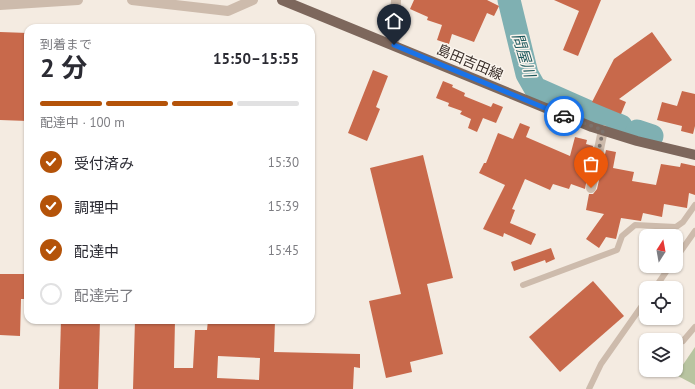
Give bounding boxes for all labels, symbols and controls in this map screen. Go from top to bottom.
pin [377,4,411,45]
icon: home [383,10,405,32]
water label: 問屋川 [508,31,540,81]
text: 到着まで [40,36,92,53]
street label: 島田吉田線 [434,40,506,84]
text: 15:50–15:55 [213,49,299,68]
text: 2 分 [40,51,87,84]
courier [544,96,584,136]
icon: car [553,105,575,127]
text: 配達中 · 100 m [40,114,125,131]
pin [574,147,608,188]
icon: check [40,151,62,173]
icon: bag [580,153,602,175]
text: 受付済み [74,154,134,173]
text: 15:30 [268,154,299,171]
icon: check [40,195,62,217]
text: 調理中 [74,198,119,217]
text: 15:39 [268,198,299,215]
north arrow [639,229,683,273]
map controls [639,229,683,377]
icon: check [40,239,62,261]
text: 配達中 [74,242,119,261]
text: 15:45 [268,242,299,259]
button: locate [639,281,683,325]
text: 配達完了 [74,286,134,305]
button: layers [639,333,683,377]

